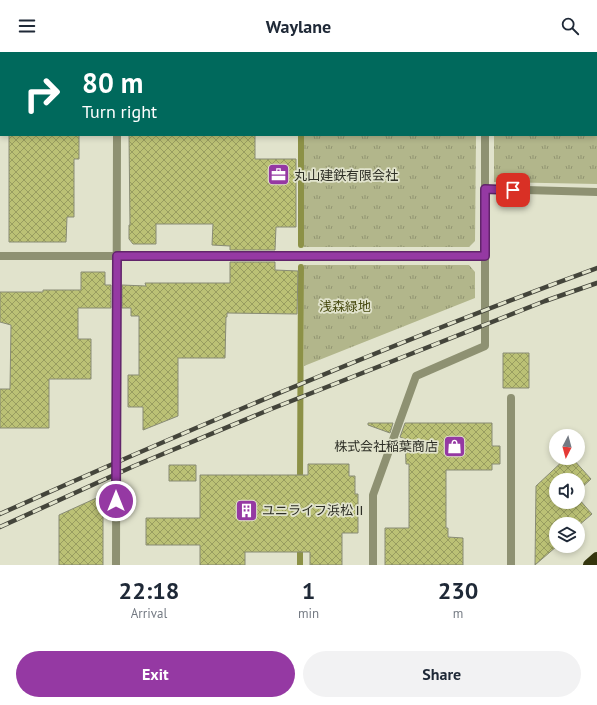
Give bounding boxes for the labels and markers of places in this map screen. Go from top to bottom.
office icon: 丸山建鉄有限会社 [265,162,291,188]
place label: 丸山建鉄有限会社 [294,167,398,184]
pin [496,173,530,207]
shop icon: 株式会社稲葉商店 [441,433,467,459]
place label: 株式会社稲葉商店 [334,438,438,455]
building icon: ユニライフ浜松Ⅱ [234,497,260,523]
place label: ユニライフ浜松Ⅱ [262,502,366,519]

